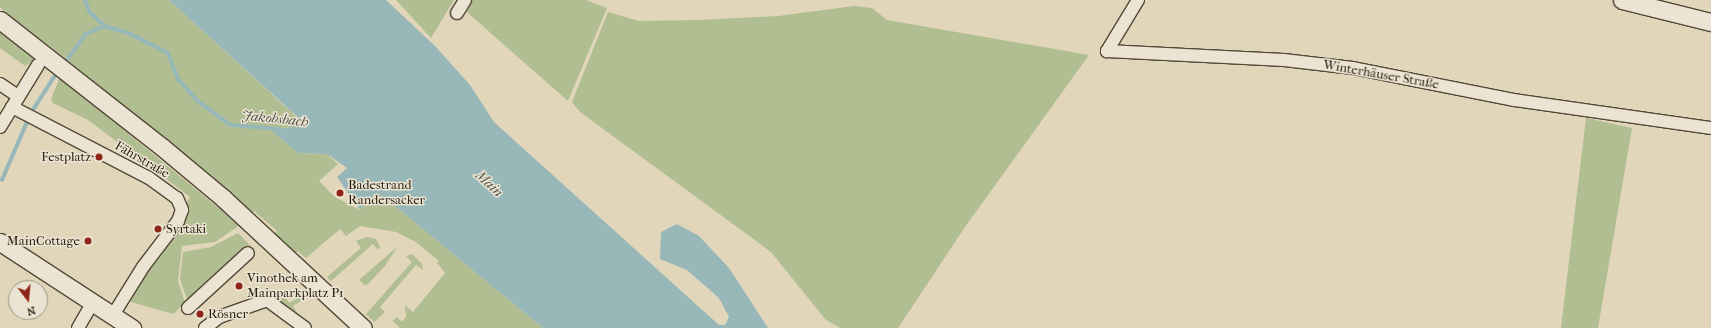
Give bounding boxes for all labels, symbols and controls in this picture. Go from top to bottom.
street label: Winterhäuser Straße [1322,57,1440,93]
water label: Jakobsbach [241,107,309,131]
street label: Fährstraße [112,138,172,182]
place label: Festplatz [41,149,91,165]
marker: Festplatz [94,152,104,162]
water label: Main [472,167,506,201]
place label: Badestrand Randersacker [348,178,425,209]
marker: Badestrand Randersacker [335,188,345,198]
place label: Syrtaki [166,221,206,237]
marker: Syrtaki [153,224,163,234]
place label: MainCottage [7,233,80,249]
marker: MainCottage [83,236,93,246]
place label: Vinothek am Mainparkplatz P1 [247,271,344,302]
north arrow [8,280,48,320]
marker: Vinothek am Mainparkplatz P1 [234,281,244,291]
text: N [25,304,37,318]
place label: Rösner [208,306,248,322]
marker: Rösner [195,309,205,319]

